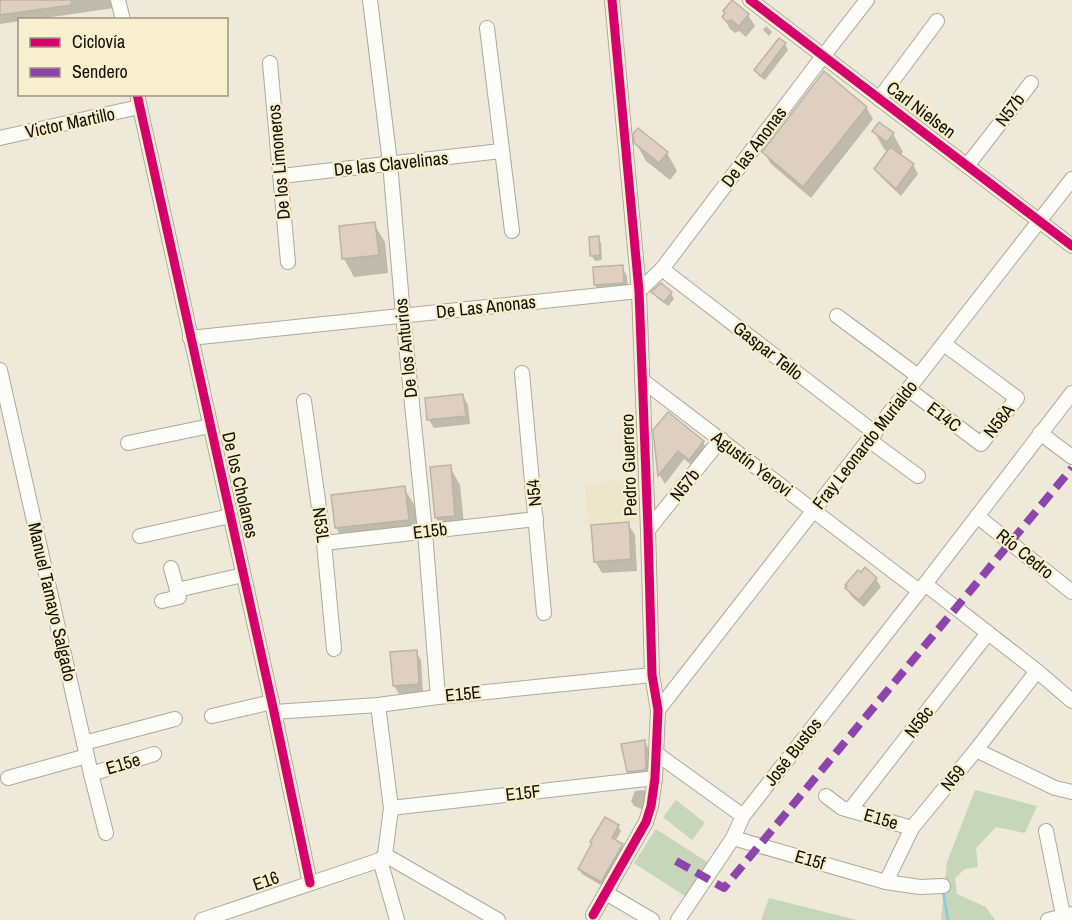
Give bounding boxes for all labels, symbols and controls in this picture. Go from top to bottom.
legend [18,18,228,96]
text: Ciclovía [72,29,125,54]
text: Sendero [72,59,128,84]
street label: Carl Nielsen [881,75,961,144]
street label: N57b [989,88,1030,131]
street label: Victor Martillo [23,101,117,144]
street label: De las Anonas [715,101,792,192]
street label: De los Limoneros [261,103,296,221]
street label: De las Clavelinas [333,145,449,182]
street label: De Las Anonas [435,289,537,324]
street label: De los Anturios [388,297,423,399]
street label: Gaspar Tello [728,315,809,386]
street label: Fray Leonardo Murialdo [806,375,923,514]
street label: E14C [922,396,967,438]
street label: N58A [977,398,1020,443]
street label: Pedro Guerrero [614,413,643,517]
street label: Agustín Yerovi [706,424,798,502]
street label: De los Cholanes [216,429,265,540]
street label: N57b [664,463,705,506]
street label: N54 [520,478,547,508]
street label: N53L [307,506,336,544]
street label: E15b [411,516,449,545]
street label: Manuel Tamayo Salgado [22,520,83,684]
street label: Río Cedro [991,523,1059,584]
street label: E15E [444,679,482,708]
street label: N58c [898,700,939,743]
street label: José Bustos [758,712,827,791]
street label: E15e [103,747,143,781]
street label: N59 [934,759,971,796]
street label: E15F [504,778,542,807]
street label: E15e [861,802,901,835]
street label: E15f [792,843,829,876]
street label: E16 [249,864,282,897]

